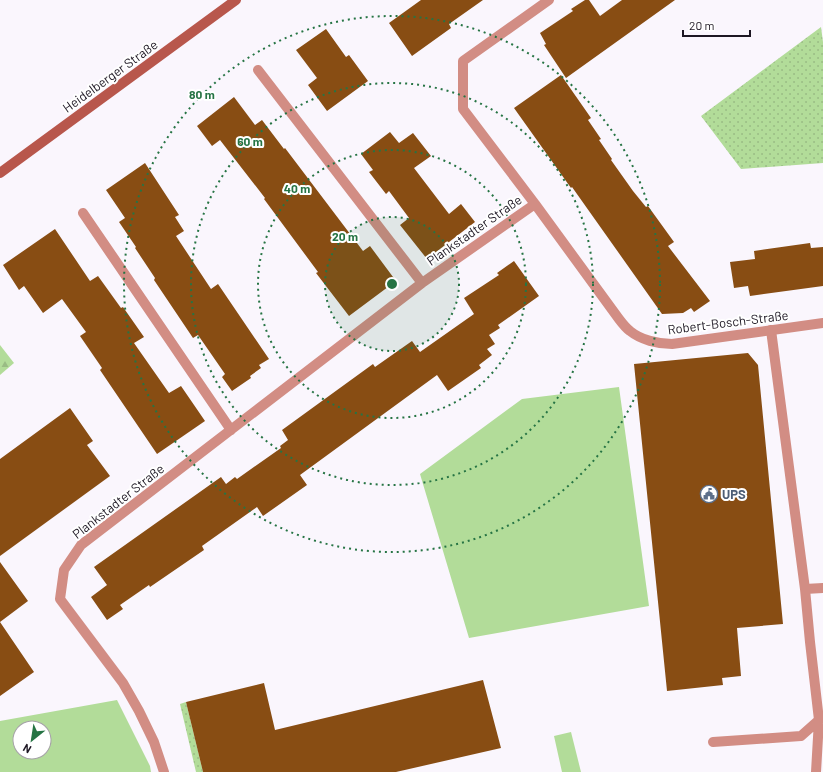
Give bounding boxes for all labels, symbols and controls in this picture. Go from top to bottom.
scale bar [683,12,750,38]
text: 20 m [689,18,715,32]
street label: Heidelberger Straße [59,36,161,116]
text: 80 m [189,87,215,101]
text: 60 m [237,134,263,148]
text: 40 m [284,181,310,195]
street label: Plankstadter Straße [423,191,525,269]
text: 20 m [332,229,358,243]
centre of rings [385,277,399,291]
street label: Robert-Bosch-Straße [667,307,789,337]
street label: Plankstadter Straße [69,460,167,542]
public building icon: UPS [699,484,719,504]
place label: UPS [722,486,746,502]
north arrow [12,720,52,760]
text: N [20,742,33,757]

